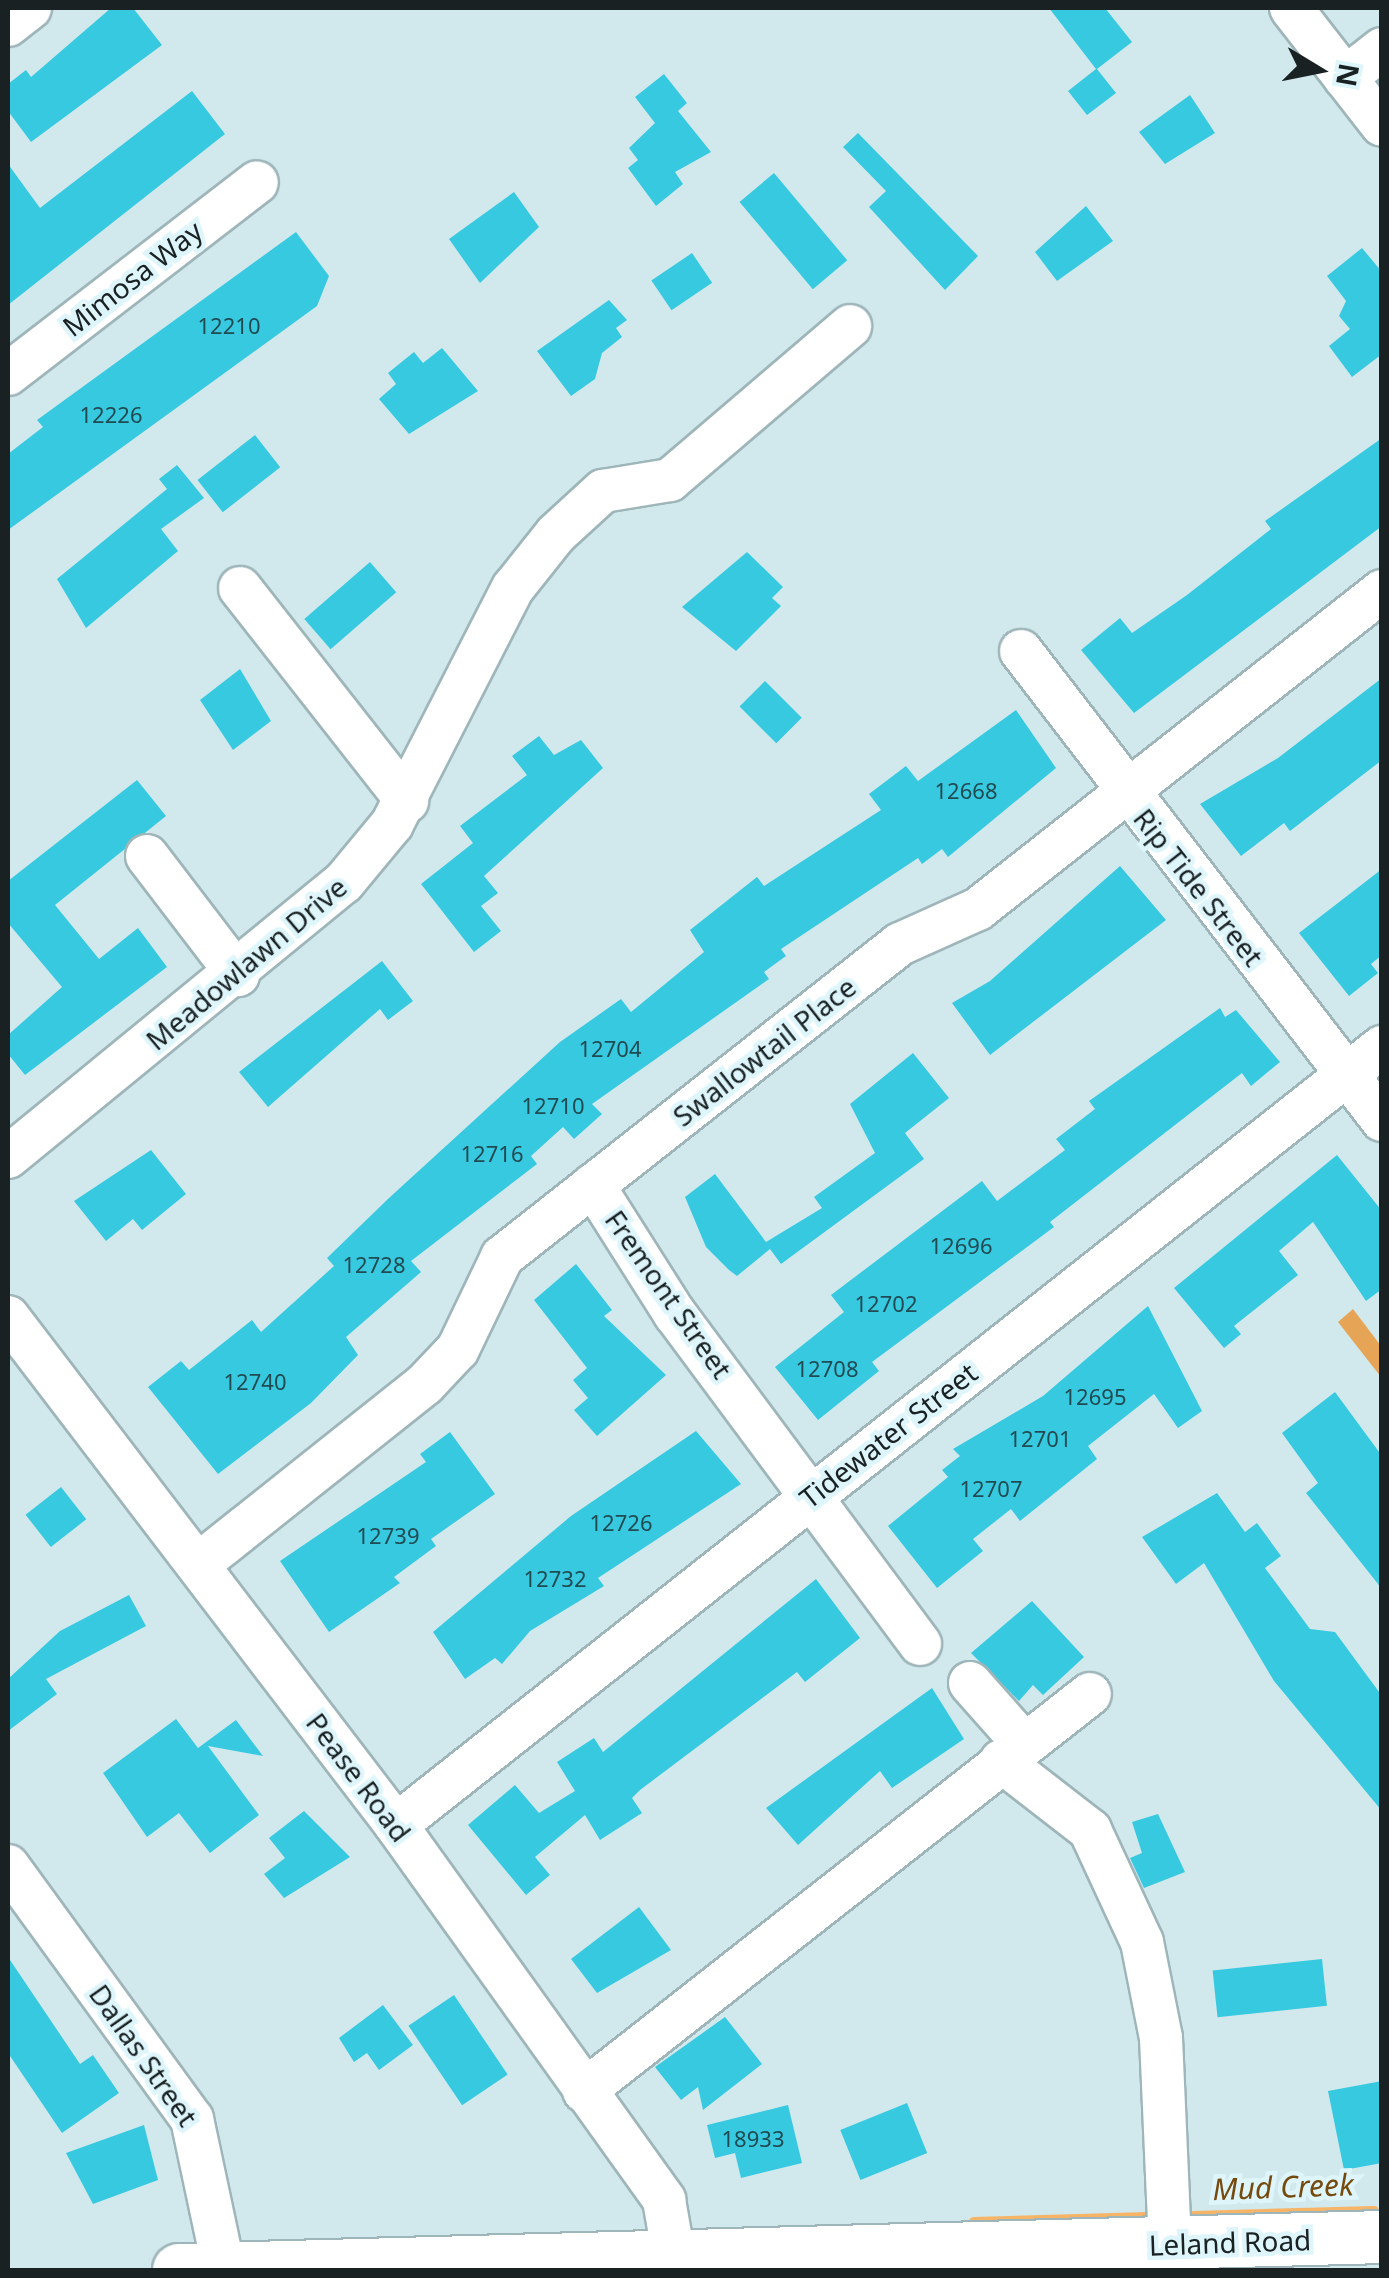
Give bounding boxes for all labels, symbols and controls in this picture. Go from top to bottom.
north arrow [1269,20,1369,120]
text: N [1328,61,1369,90]
street label: Mimosa Way [56,213,208,343]
house number: 12210 [198,313,260,339]
house number: 12226 [80,402,142,428]
house number: 12668 [935,778,997,804]
street label: Rip Tide Street [1127,802,1271,972]
street label: Meadowlawn Drive [139,869,353,1057]
street label: Swallowtail Place [666,969,862,1133]
house number: 12704 [579,1036,641,1062]
house number: 12710 [522,1093,584,1119]
house number: 12716 [461,1141,523,1167]
street label: Fremont Street [599,1204,739,1384]
house number: 12696 [930,1233,992,1259]
house number: 12728 [343,1252,405,1278]
house number: 12702 [855,1291,917,1317]
street label: Tidewater Street [793,1355,983,1515]
house number: 12708 [796,1356,858,1382]
house number: 12740 [224,1369,286,1395]
house number: 12695 [1064,1384,1126,1410]
house number: 12701 [1009,1426,1071,1452]
house number: 12707 [960,1476,1022,1502]
house number: 12726 [590,1510,652,1536]
house number: 12739 [357,1523,419,1549]
house number: 12732 [524,1566,586,1592]
street label: Pease Road [300,1706,418,1848]
street label: Dallas Street [83,1978,205,2132]
house number: 18933 [722,2126,784,2152]
water label: Mud Creek [1212,2167,1354,2207]
street label: Leland Road [1148,2222,1312,2262]

